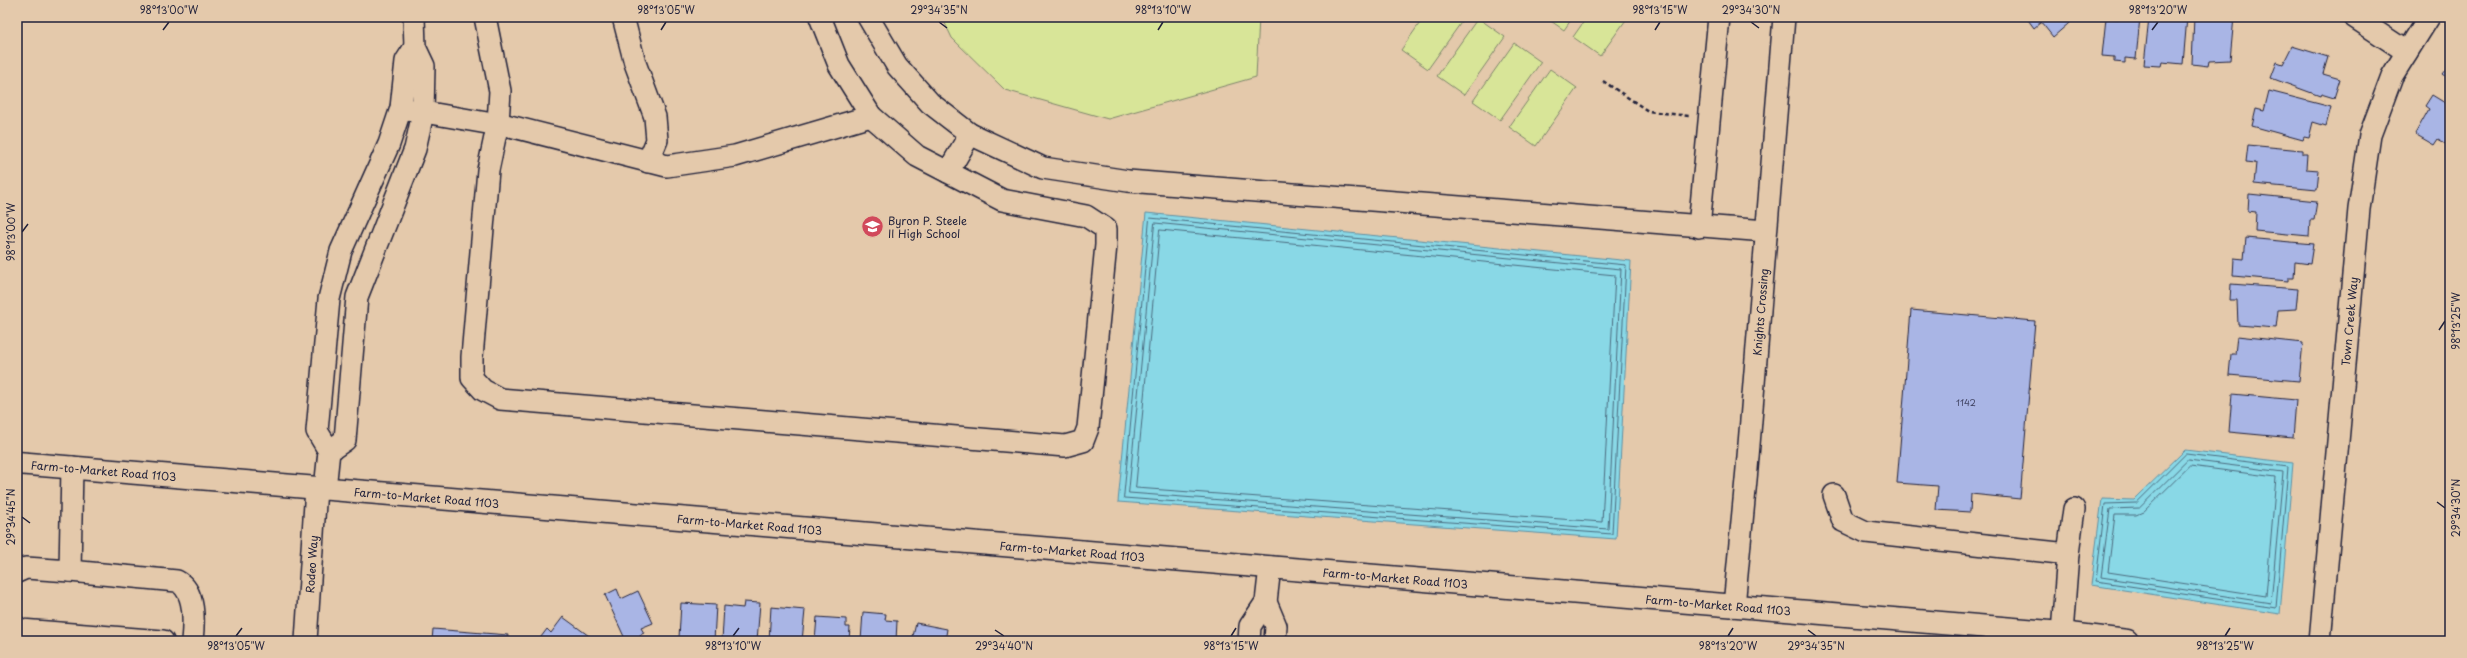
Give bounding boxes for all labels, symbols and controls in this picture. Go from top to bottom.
text: 98°13'00"W [140,2,199,17]
text: 98°13'05"W [637,2,696,17]
text: 29°34'35"N [910,2,968,17]
text: 98°13'10"W [1135,2,1192,17]
text: 98°13'15"W [1632,2,1688,17]
text: 29°34'30"N [1722,2,1780,17]
text: 98°13'20"W [2129,2,2188,17]
text: 98°13'00"W [3,202,18,261]
place label: Byron P. Steele II High School [888,212,967,242]
school or university icon: Byron P. Steele II High School [860,213,886,239]
street label: Knights Crossing [1748,268,1772,357]
street label: Town Creek Way [2336,276,2361,367]
text: 98°13'25"W [2448,292,2463,350]
house number: 1142 [1956,395,1976,409]
street label: Farm-to-Market Road 1103 [30,456,177,485]
text: 29°34'30"N [2448,479,2463,537]
street label: Farm-to-Market Road 1103 [353,483,500,512]
text: 29°34'45"N [3,488,18,546]
street label: Farm-to-Market Road 1103 [676,509,823,538]
street label: Rodeo Way [301,535,321,594]
street label: Farm-to-Market Road 1103 [999,536,1146,565]
street label: Farm-to-Market Road 1103 [1322,563,1469,592]
street label: Farm-to-Market Road 1103 [1645,590,1792,619]
text: 98°13'05"W [207,638,266,653]
text: 98°13'10"W [705,638,762,653]
text: 29°34'40"N [975,638,1033,653]
text: 98°13'15"W [1203,638,1259,653]
text: 98°13'20"W [1699,638,1758,653]
text: 29°34'35"N [1787,638,1845,653]
text: 98°13'25"W [2196,638,2254,653]

